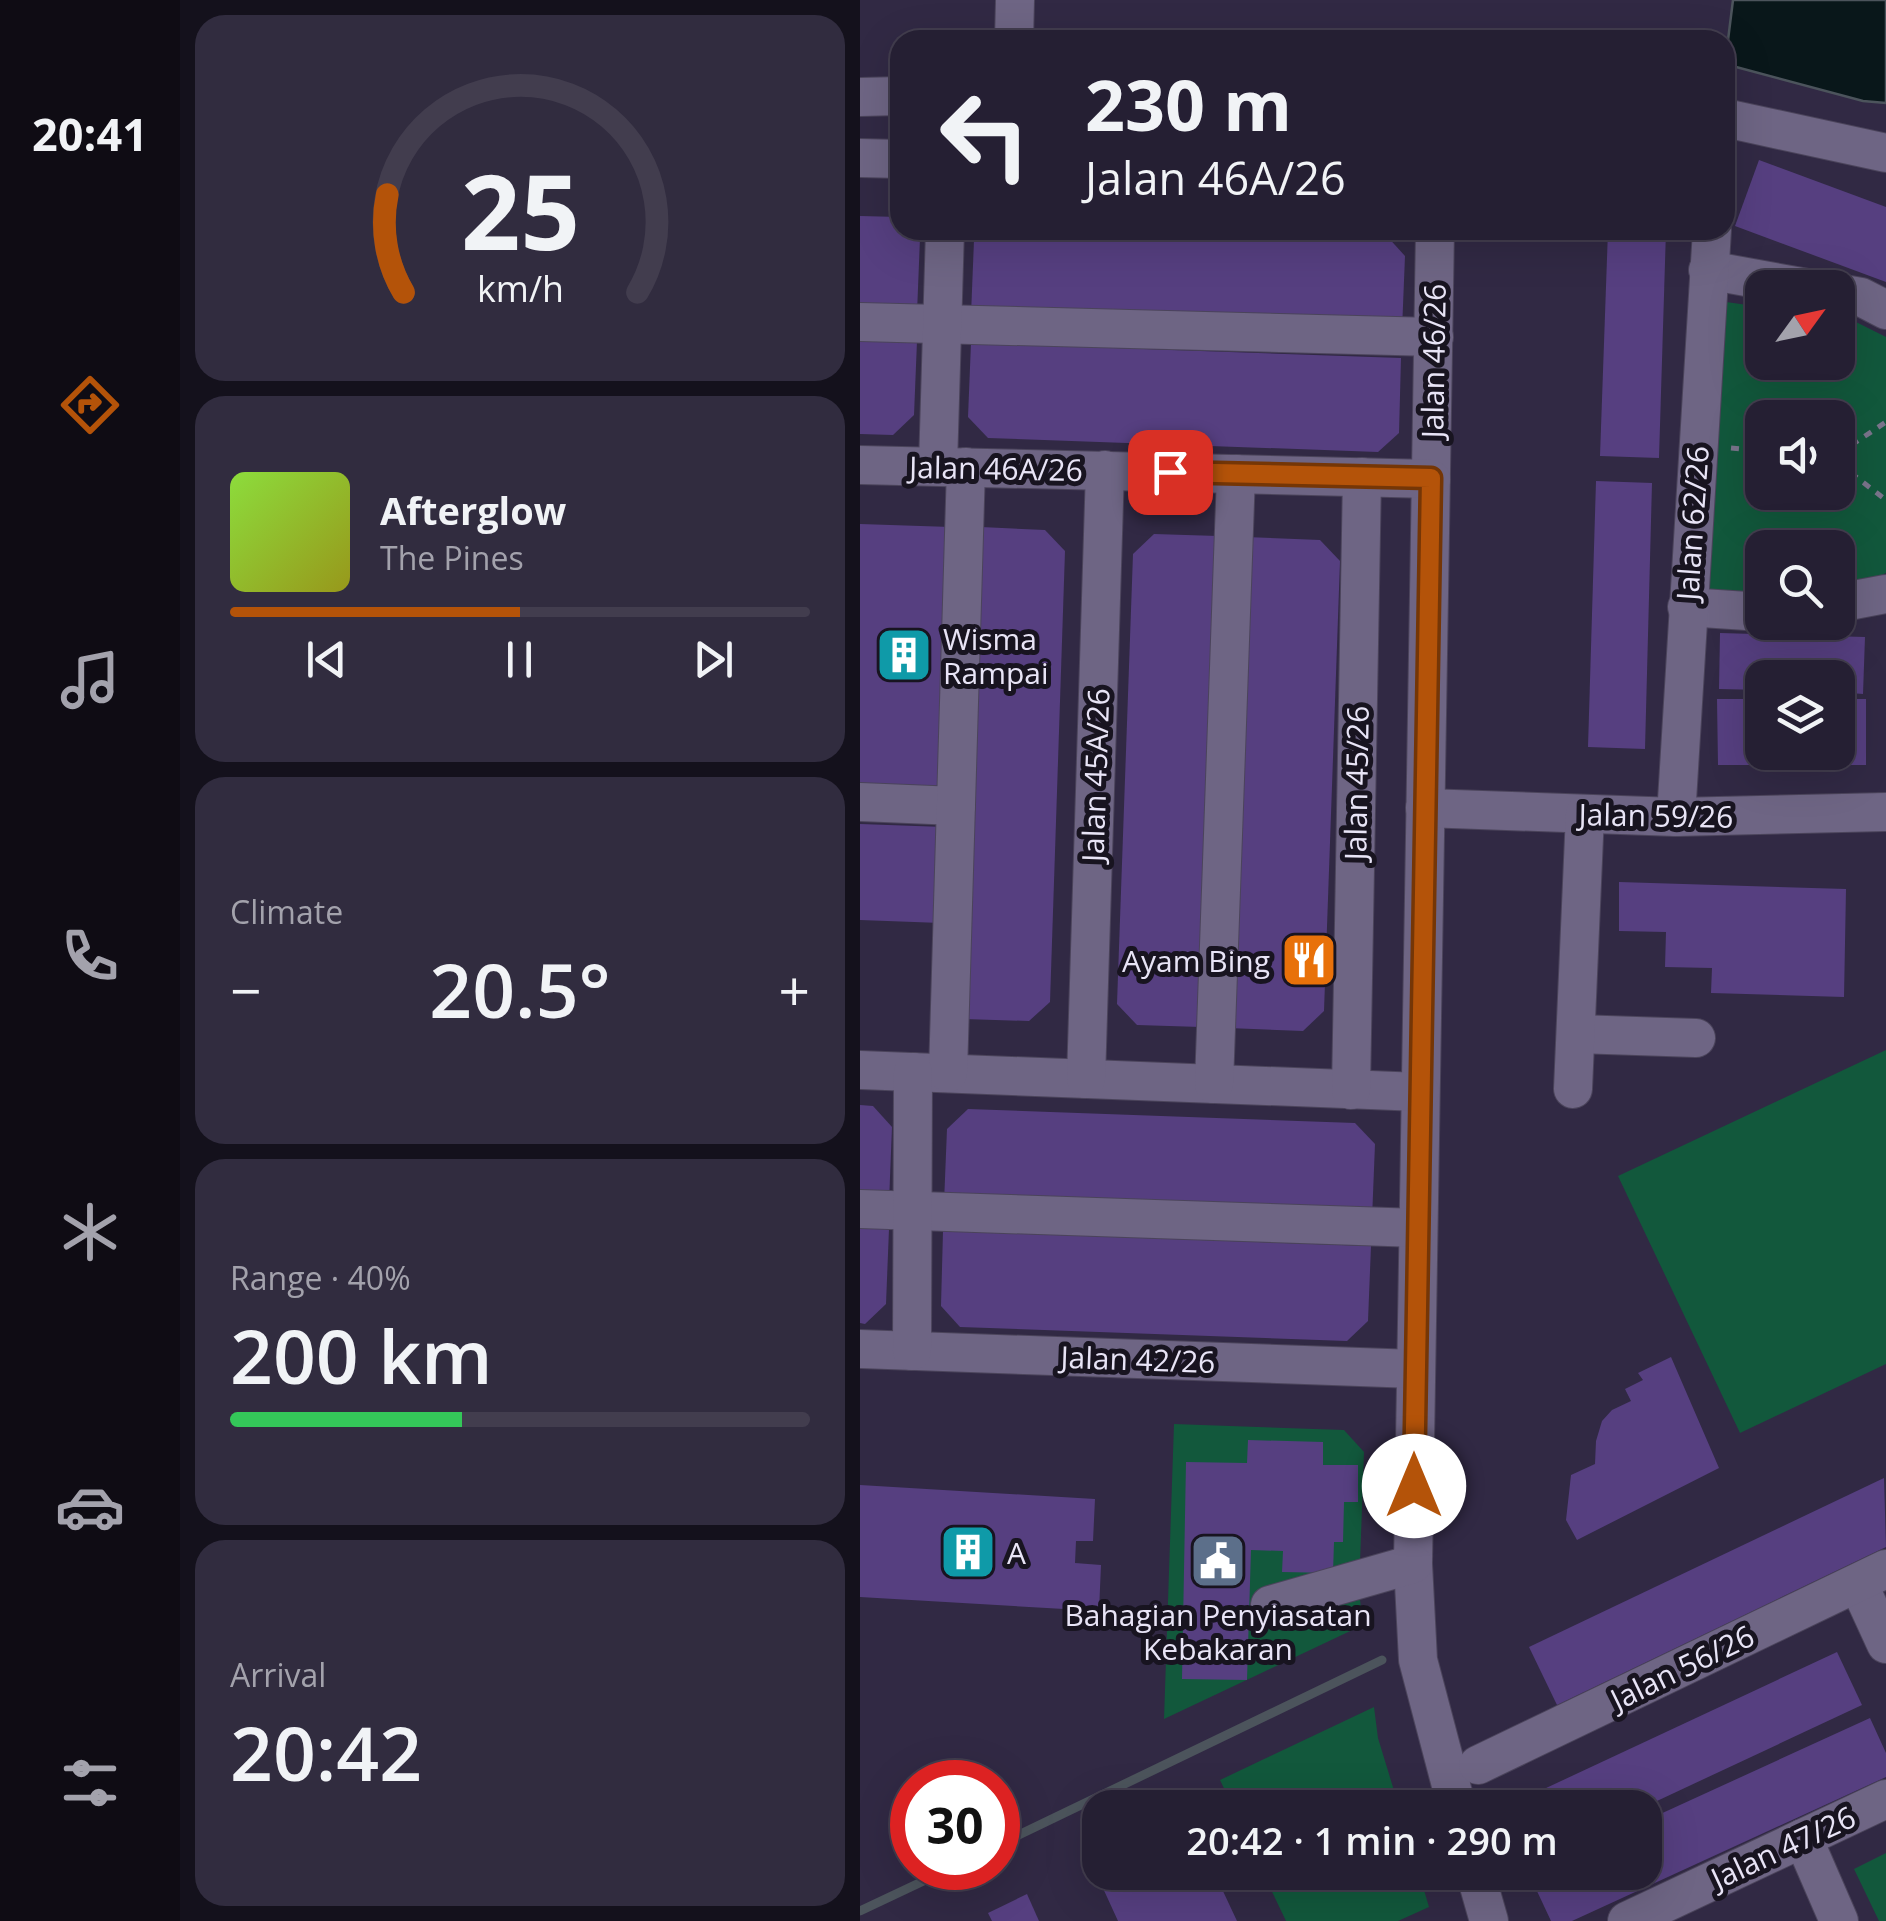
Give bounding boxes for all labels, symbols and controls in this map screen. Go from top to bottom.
text: 230 m [1085,56,1292,152]
icon: left [920,70,1050,200]
text: 20:41 [32,103,148,164]
text: 25 [461,139,579,280]
text: Jalan 46A/26 [1085,147,1346,208]
text: km/h [477,264,563,312]
north arrow [1745,270,1855,380]
map controls [1745,270,1855,770]
street label: Jalan 46/26 [1411,283,1455,442]
icon: directions [55,370,125,440]
button: sound [1745,400,1855,510]
pin [1128,430,1213,515]
street label: Jalan 62/26 [1666,444,1718,605]
icon: arrive [1143,445,1198,500]
street label: Jalan 46A/26 [906,446,1083,490]
text: Afterglow [380,484,566,536]
button: search [1745,530,1855,640]
text: The Pines [380,536,524,579]
place label: Wisma Rampai [943,618,1049,693]
building icon: Wisma Rampai [874,625,934,685]
icon: previous [299,632,354,687]
icon: pause [492,632,547,687]
icon: next [686,632,741,687]
icon: music [55,645,125,715]
button: layers [1745,660,1855,770]
street label: Jalan 45A/26 [1071,687,1119,866]
street label: Jalan 45/26 [1334,705,1378,864]
street label: Jalan 59/26 [1575,793,1734,837]
text: Climate [230,890,343,933]
icon: phone [55,921,125,991]
restaurant icon: Ayam Bing [1279,930,1339,990]
text: 20.5° [429,938,611,1040]
place label: Ayam Bing [1122,940,1270,981]
text: − [230,952,261,1027]
text: + [779,952,810,1027]
icon: climate [55,1197,125,1267]
text: Range · 40% [230,1256,411,1299]
text: 200 km [230,1304,493,1406]
street label: Jalan 42/26 [1057,1336,1216,1382]
position arrow [1362,1434,1466,1538]
icon: car [55,1472,125,1542]
building icon: A [938,1522,998,1582]
public building icon: Bahagian Penyiasatan Kebakaran [1188,1531,1248,1591]
place label: A [1007,1532,1026,1573]
place label: Bahagian Penyiasatan Kebakaran [1064,1594,1372,1669]
street label: Jalan 56/26 [1601,1615,1761,1721]
text: Arrival [230,1653,326,1696]
text: 20:42 [230,1701,422,1803]
icon: filters [55,1748,125,1818]
speed limit sign: 30 [890,1760,1020,1890]
street label: Jalan 47/26 [1701,1796,1862,1900]
text: 20:42 · 1 min · 290 m [1186,1814,1558,1866]

